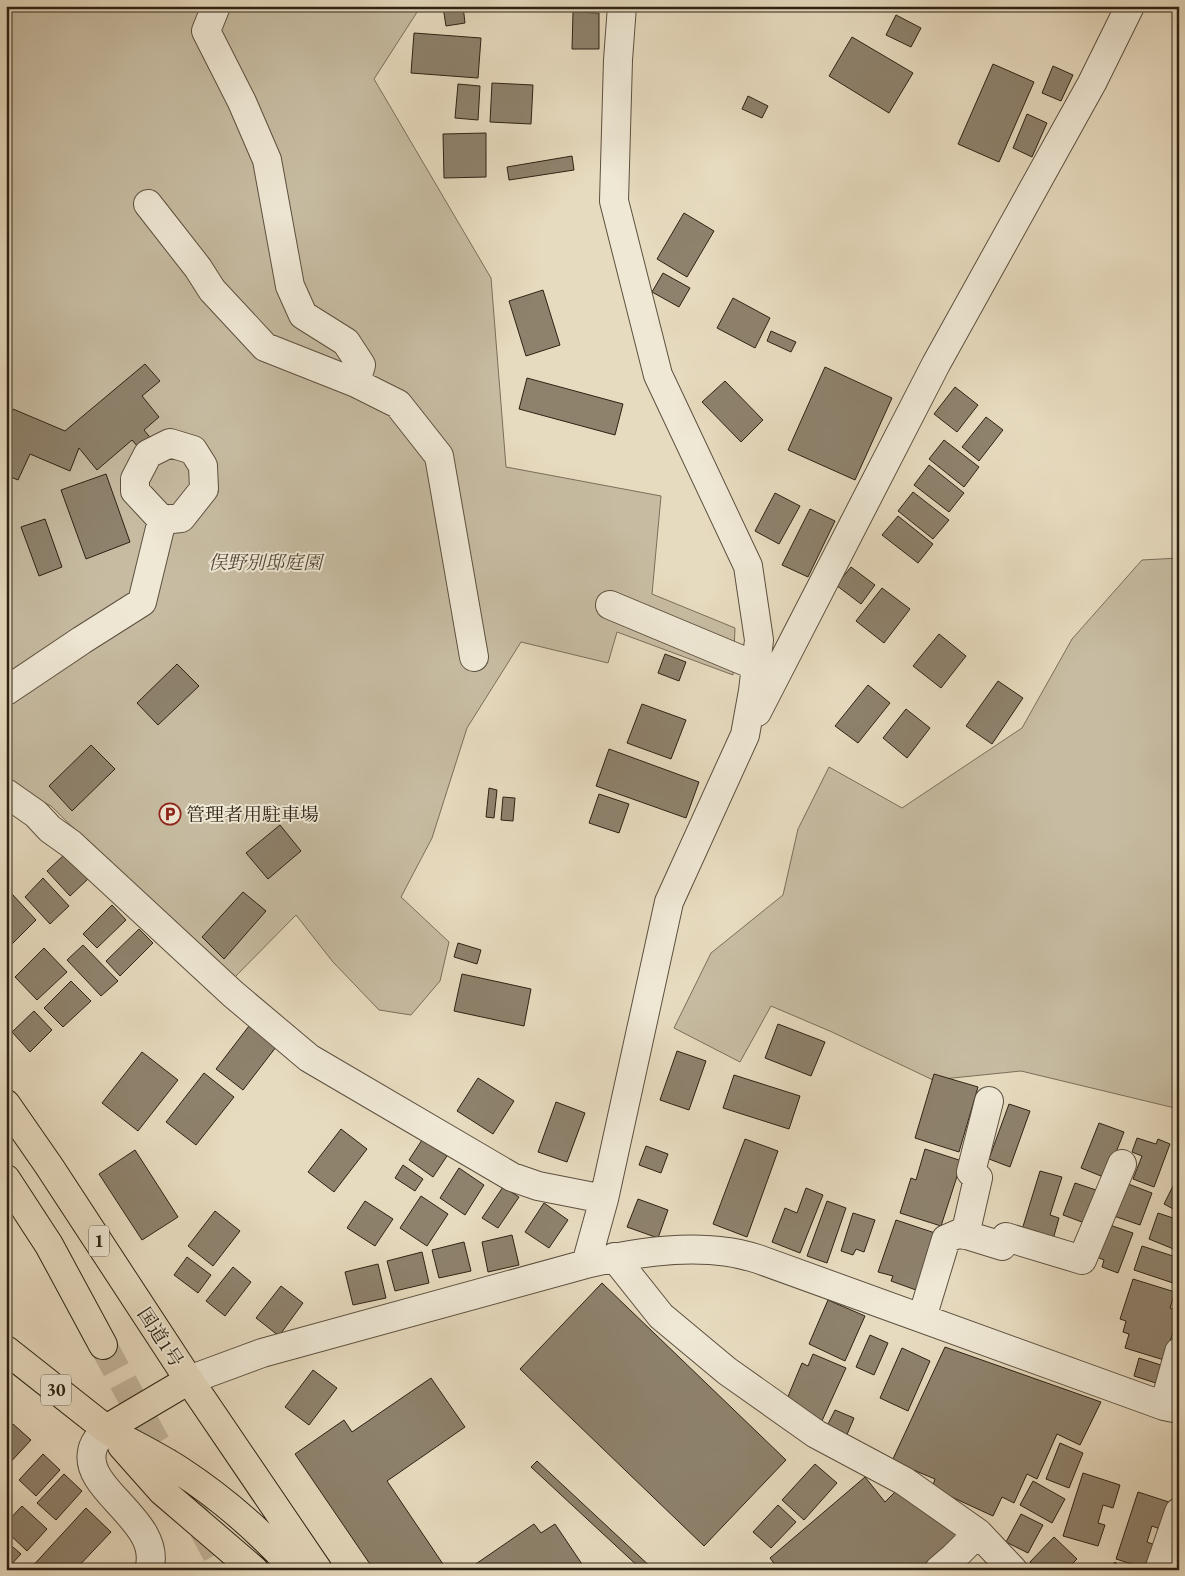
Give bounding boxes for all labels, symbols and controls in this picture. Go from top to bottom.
park label: 俣野別邸庭園 [208,550,325,575]
parking icon: 管理者用駐車場 [158,802,182,826]
place label: 管理者用駐車場 [186,802,319,827]
road number: 1 [89,1226,109,1256]
street label: 国道1号 [132,1303,189,1372]
road number: 30 [41,1374,71,1406]

